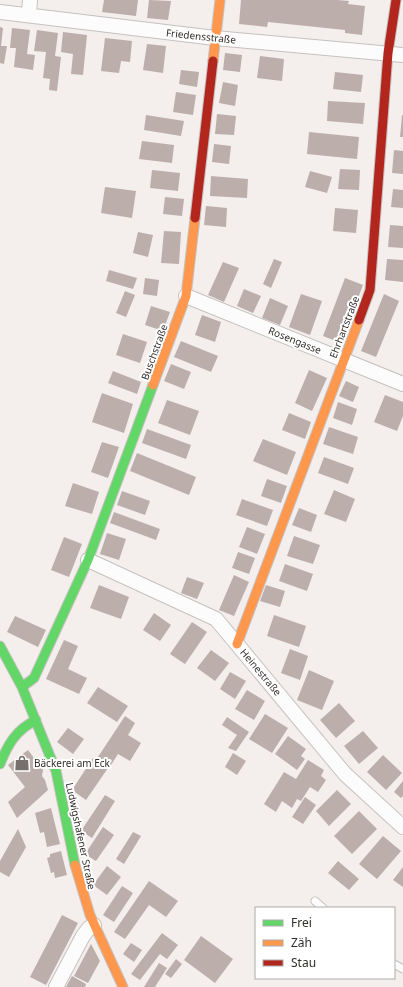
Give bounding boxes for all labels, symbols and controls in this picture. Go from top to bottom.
street label: Friedensstraße [165,25,237,47]
street label: Ehrhartstraße [326,294,362,360]
street label: Buschstraße [137,322,171,382]
street label: Rosengasse [266,323,324,357]
street label: Heinestraße [237,646,285,699]
shop icon: Bäckerei am Eck [13,754,31,772]
place label: Bäckerei am Eck [34,756,111,770]
street label: Ludwigshafener Straße [63,781,99,891]
legend [255,907,395,979]
text: Frei [291,914,312,931]
text: Zäh [291,934,312,951]
text: Stau [291,954,316,971]

